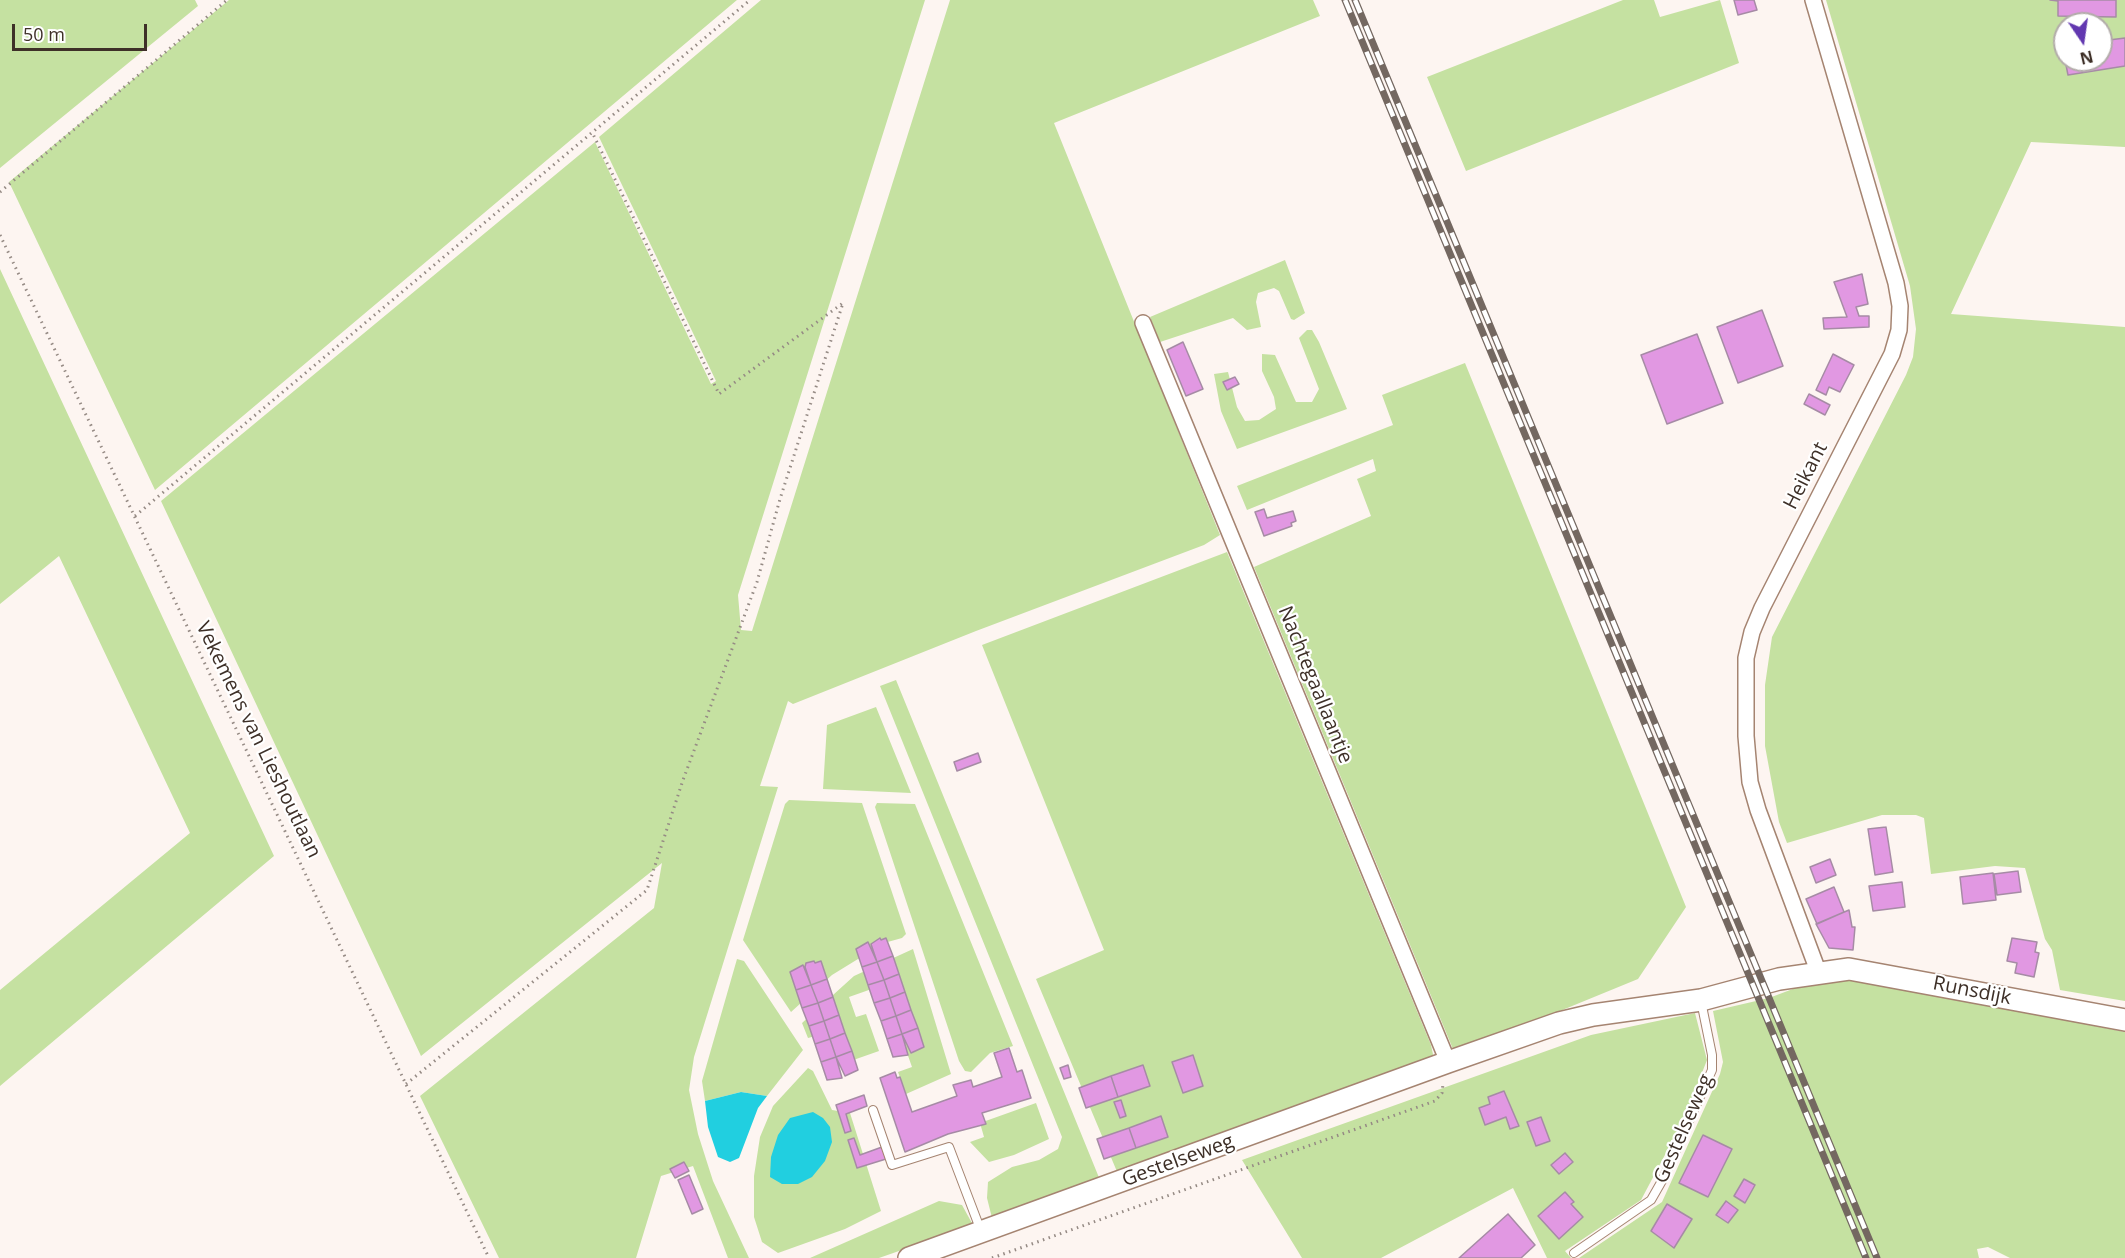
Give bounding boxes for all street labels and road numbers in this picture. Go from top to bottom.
street label: Heikant [1779,438,1833,514]
street label: Nachtegaallaantje [1273,603,1357,767]
street label: Vekemens van Lieshoutlaan [190,618,326,862]
street label: Runsdijk [1931,972,2013,1010]
street label: Gestelseweg [1649,1071,1719,1187]
street label: Gestelseweg [1119,1130,1237,1192]

